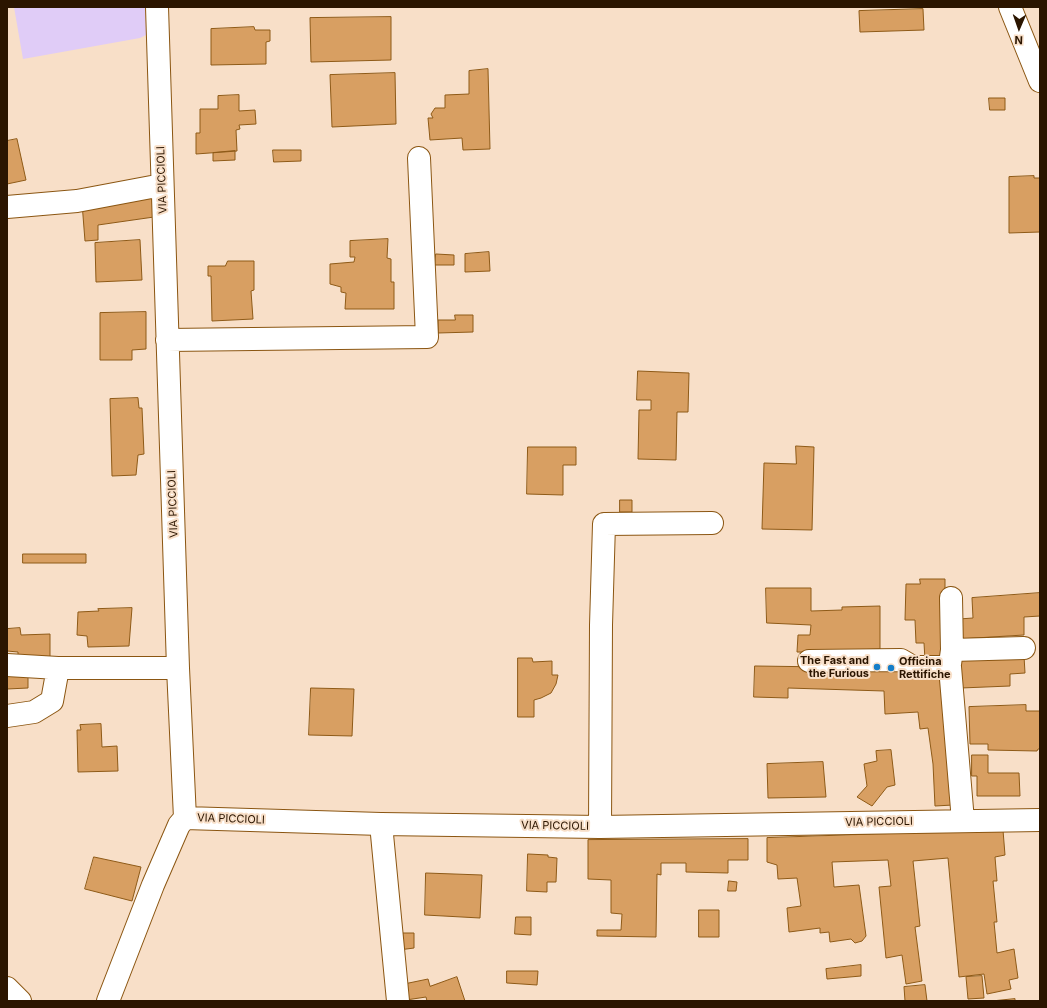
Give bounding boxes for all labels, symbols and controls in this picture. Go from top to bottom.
north arrow [999,8,1039,48]
text: N [1014,33,1023,47]
street label: VIA PICCIOLI [154,146,170,214]
street label: VIA PICCIOLI [165,470,181,538]
place label: The Fast and the Furious [800,654,869,680]
place label: Officina Rettifiche [899,655,951,681]
marker: The Fast and the Furious [872,662,882,672]
marker: Officina Rettifiche [886,663,896,673]
street label: VIA PICCIOLI [197,811,265,827]
street label: VIA PICCIOLI [845,815,913,829]
street label: VIA PICCIOLI [521,819,589,833]

